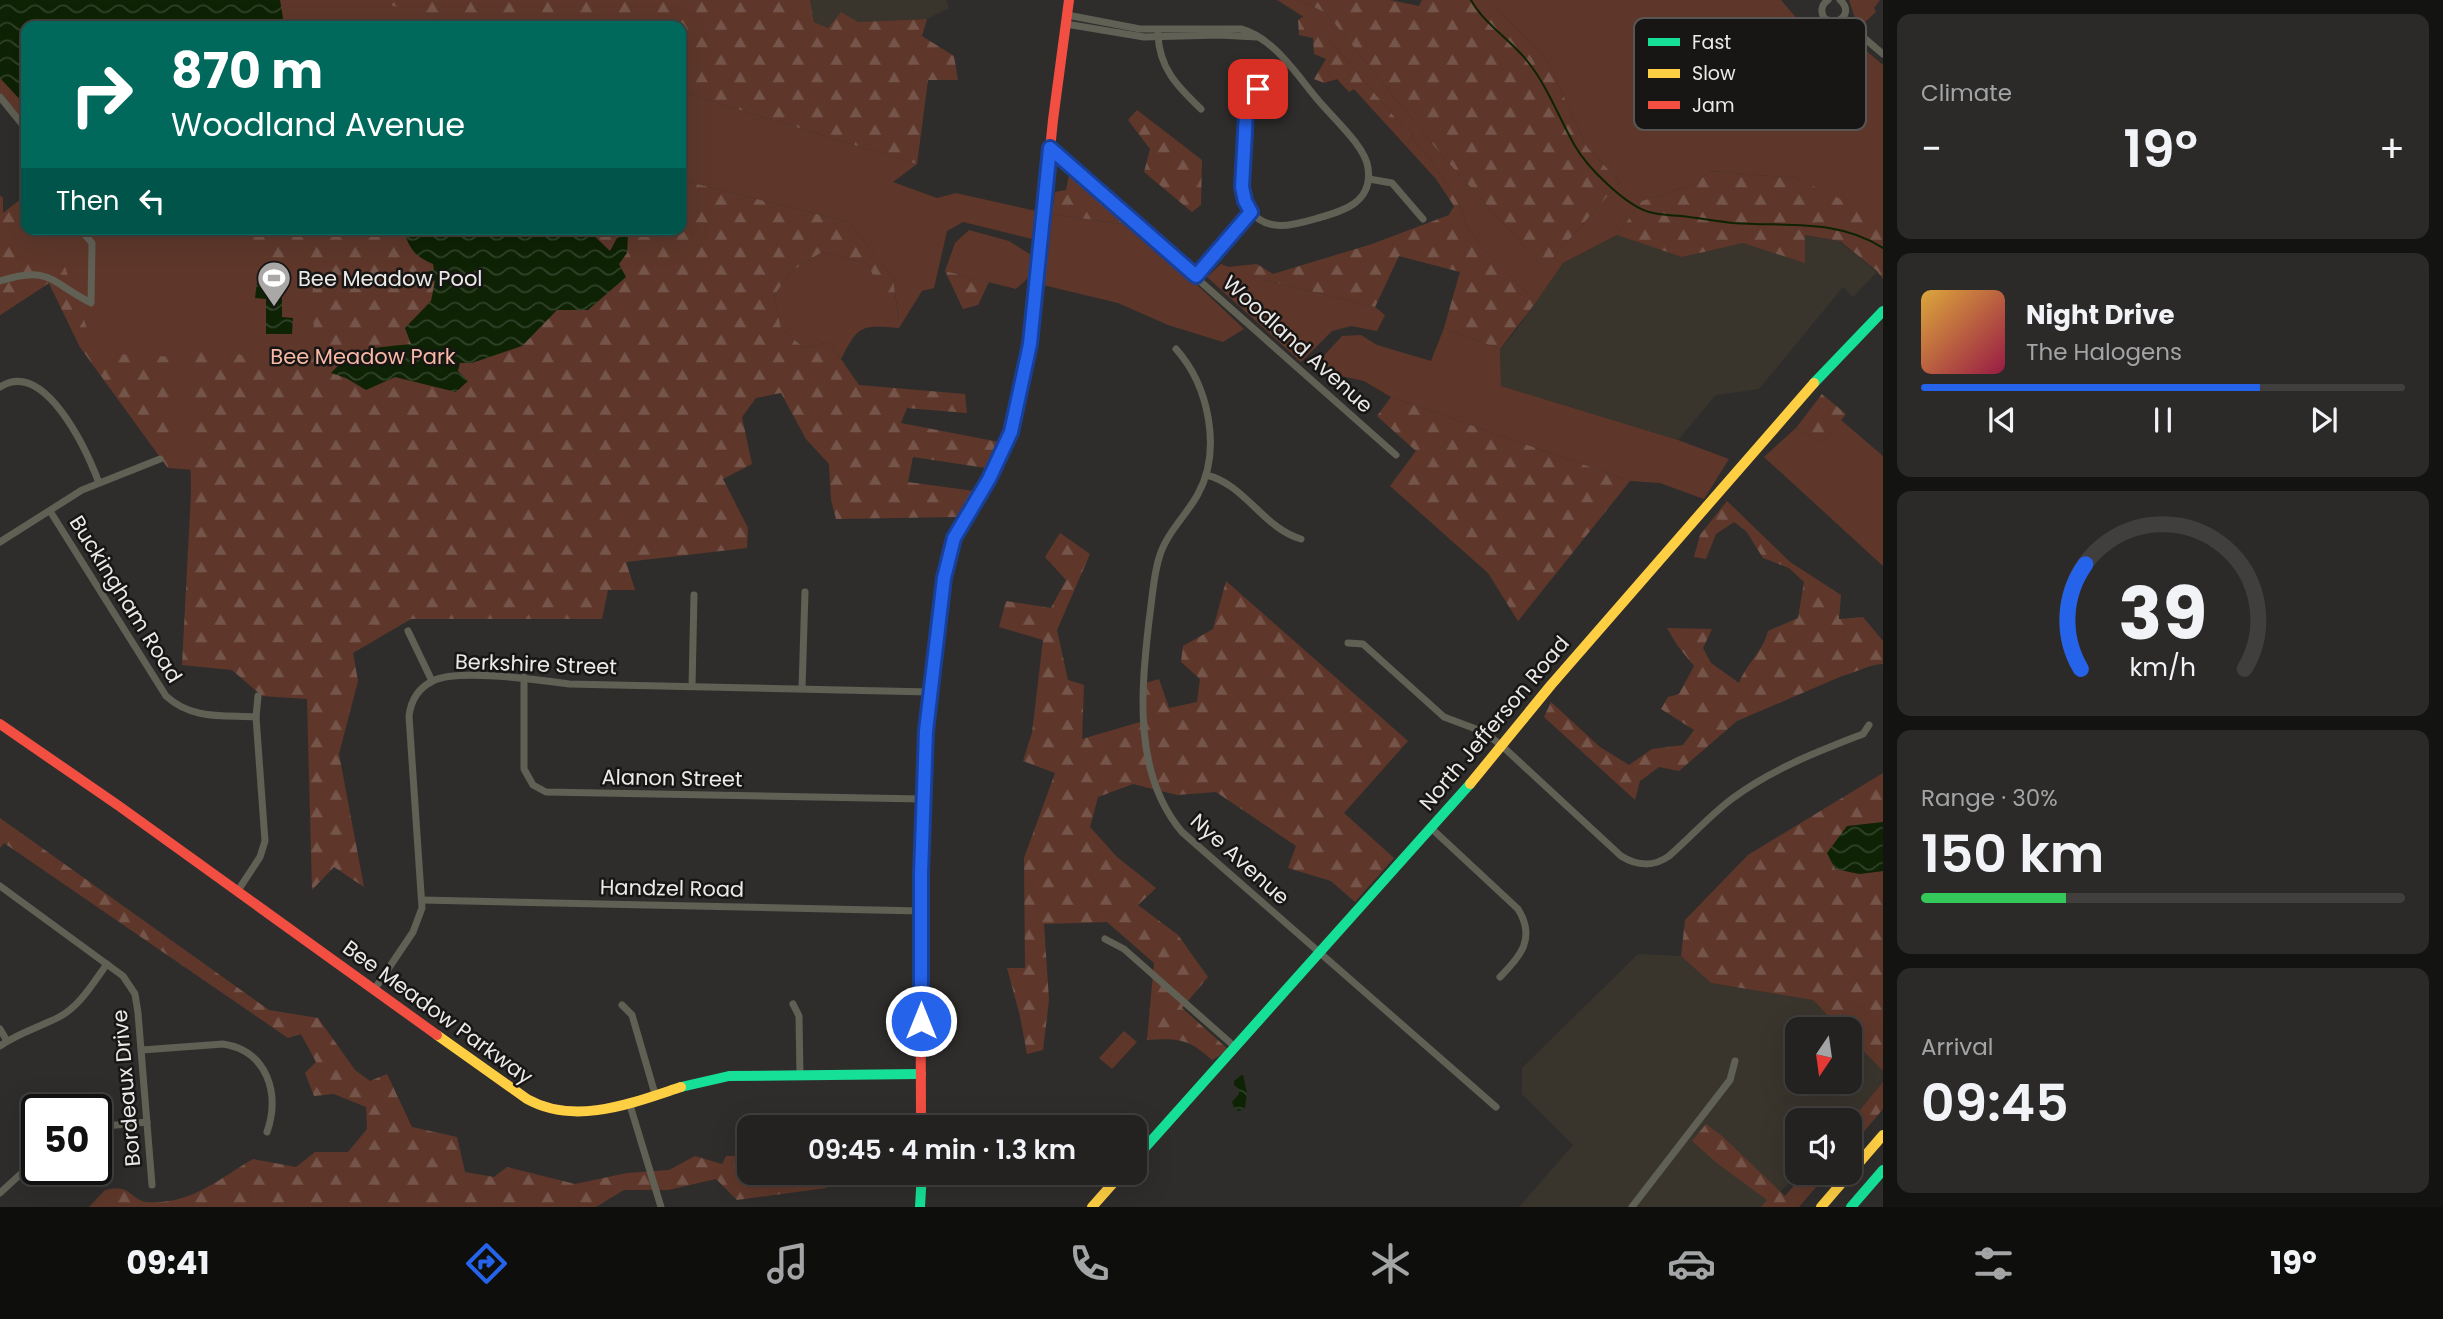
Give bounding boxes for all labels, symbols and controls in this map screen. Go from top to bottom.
legend [1634,18,1866,130]
text: Fast [1692,29,1731,56]
text: 870 m [171,37,323,105]
icon: right [56,49,147,140]
pin [1228,59,1288,119]
text: Slow [1692,60,1736,87]
icon: arrive [1239,70,1277,108]
text: Climate [1921,77,2012,109]
text: Jam [1692,92,1734,119]
text: Woodland Avenue [171,102,465,147]
text: 19° [2123,112,2198,185]
text: − [1921,122,1942,175]
text: + [2379,122,2405,175]
icon: left [133,182,171,220]
text: Then [56,183,119,219]
sports icon: Bee Meadow Pool [255,259,293,308]
place label: Bee Meadow Pool [298,264,482,293]
street label: Woodland Avenue [1217,269,1379,419]
text: Night Drive [2026,297,2174,333]
text: The Halogens [2026,336,2182,368]
park label: Bee Meadow Park [270,342,456,371]
icon: previous [1983,401,2021,439]
icon: pause [2144,401,2182,439]
icon: next [2305,401,2343,439]
street label: Buckingham Road [63,510,189,688]
text: 39 [2119,564,2207,665]
street label: North Jefferson Road [1412,630,1576,816]
street label: Berkshire Street [455,647,617,681]
text: km/h [2130,650,2196,685]
street label: Alanon Street [601,762,743,794]
text: Range · 30% [1921,782,2058,814]
street label: Nye Avenue [1184,807,1296,911]
text: 150 km [1921,817,2104,890]
street label: Handzel Road [600,872,744,904]
street label: Bee Meadow Parkway [337,933,539,1091]
position arrow [884,984,958,1058]
street label: Bordeaux Drive [105,1008,147,1168]
north arrow [1785,1017,1862,1094]
map controls [1785,1017,1862,1185]
text: Arrival [1921,1031,1993,1063]
text: 09:45 [1921,1066,2069,1139]
speed limit sign: 50 [21,1094,112,1185]
button: sound [1785,1108,1862,1185]
text: 09:45 · 4 min · 1.3 km [808,1132,1076,1168]
icon: directions [462,1239,511,1288]
icon: music [763,1239,812,1288]
icon: phone [1065,1239,1114,1288]
icon: climate [1366,1239,1415,1288]
icon: car [1667,1239,1716,1288]
icon: filters [1969,1239,2018,1288]
text: 09:41 [126,1240,210,1285]
text: 19° [2270,1240,2317,1285]

